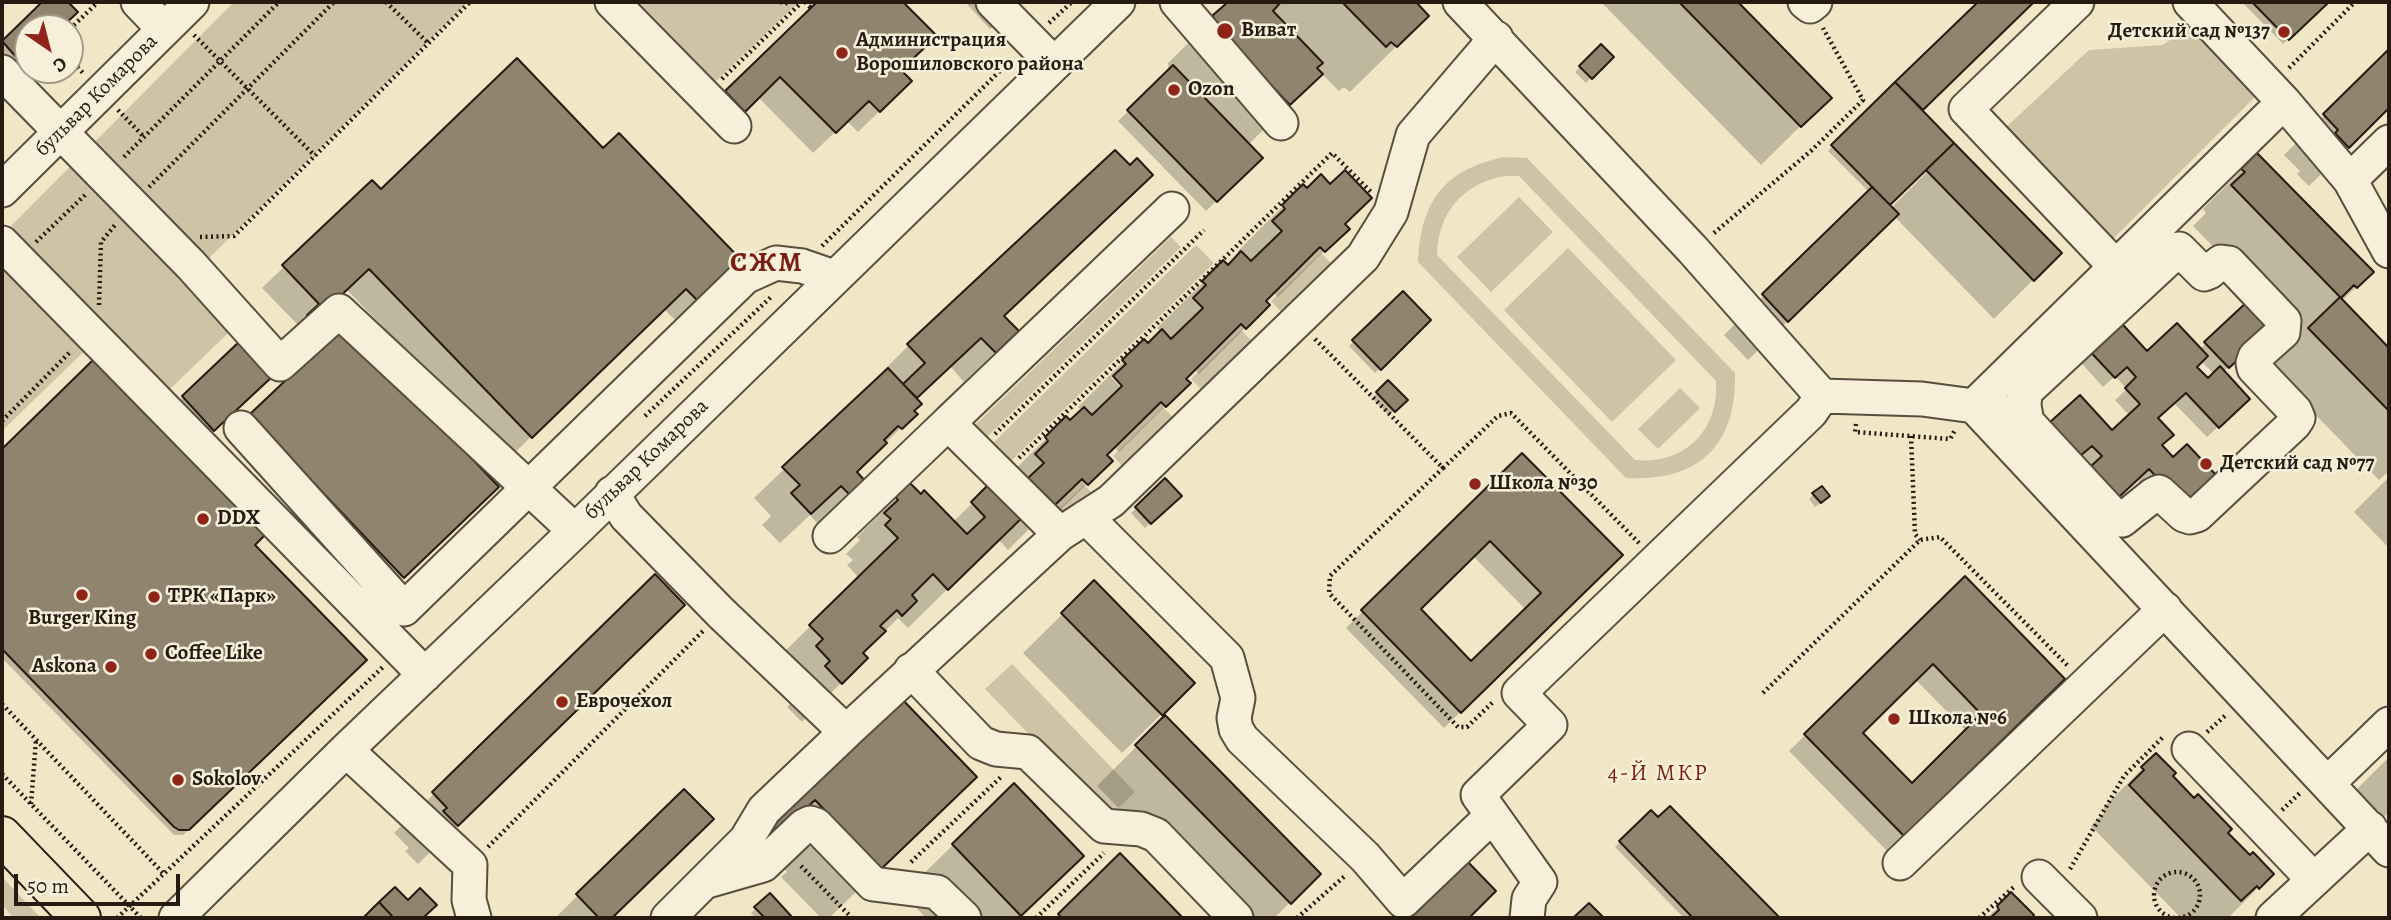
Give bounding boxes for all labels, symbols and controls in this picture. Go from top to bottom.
north arrow [14,14,84,84]
place label: Виват [1241,18,1296,44]
place label: Детский сад №137 [2108,19,2270,45]
marker: Виват [1215,21,1235,41]
marker: Детский сад №137 [2276,24,2292,40]
place label: Администрация Ворошиловского района [856,28,1084,78]
street label: бульвар Комарова [30,29,164,163]
marker: Администрация Ворошиловского района [834,45,850,61]
text: С [48,51,72,79]
place label: Ozon [1188,77,1234,103]
marker: Ozon [1166,82,1182,98]
district label: СЖМ [730,247,804,281]
street label: бульвар Комарова [580,394,714,526]
place label: Детский сад №77 [2220,451,2374,477]
marker: Детский сад №77 [2198,456,2214,472]
place label: Школа №30 [1489,471,1598,497]
marker: Школа №30 [1467,476,1483,492]
place label: DDX [217,506,260,532]
marker: DDX [195,511,211,527]
place label: ТРК «Парк» [168,584,276,610]
marker: Burger King [74,587,90,603]
marker: ТРК «Парк» [146,589,162,605]
place label: Burger King [28,606,136,632]
place label: Coffee Like [165,641,263,667]
marker: Coffee Like [143,646,159,662]
place label: Askona [32,654,97,680]
marker: Askona [103,659,119,675]
place label: Еврочехол [576,689,672,715]
marker: Еврочехол [554,694,570,710]
place label: Школа №6 [1908,706,2007,732]
marker: Школа №6 [1886,711,1902,727]
district label: 4-Й МКР [1608,760,1708,788]
place label: Sokolov [192,767,261,793]
marker: Sokolov [170,772,186,788]
scale bar [18,860,184,904]
text: 50 m [27,872,69,900]

